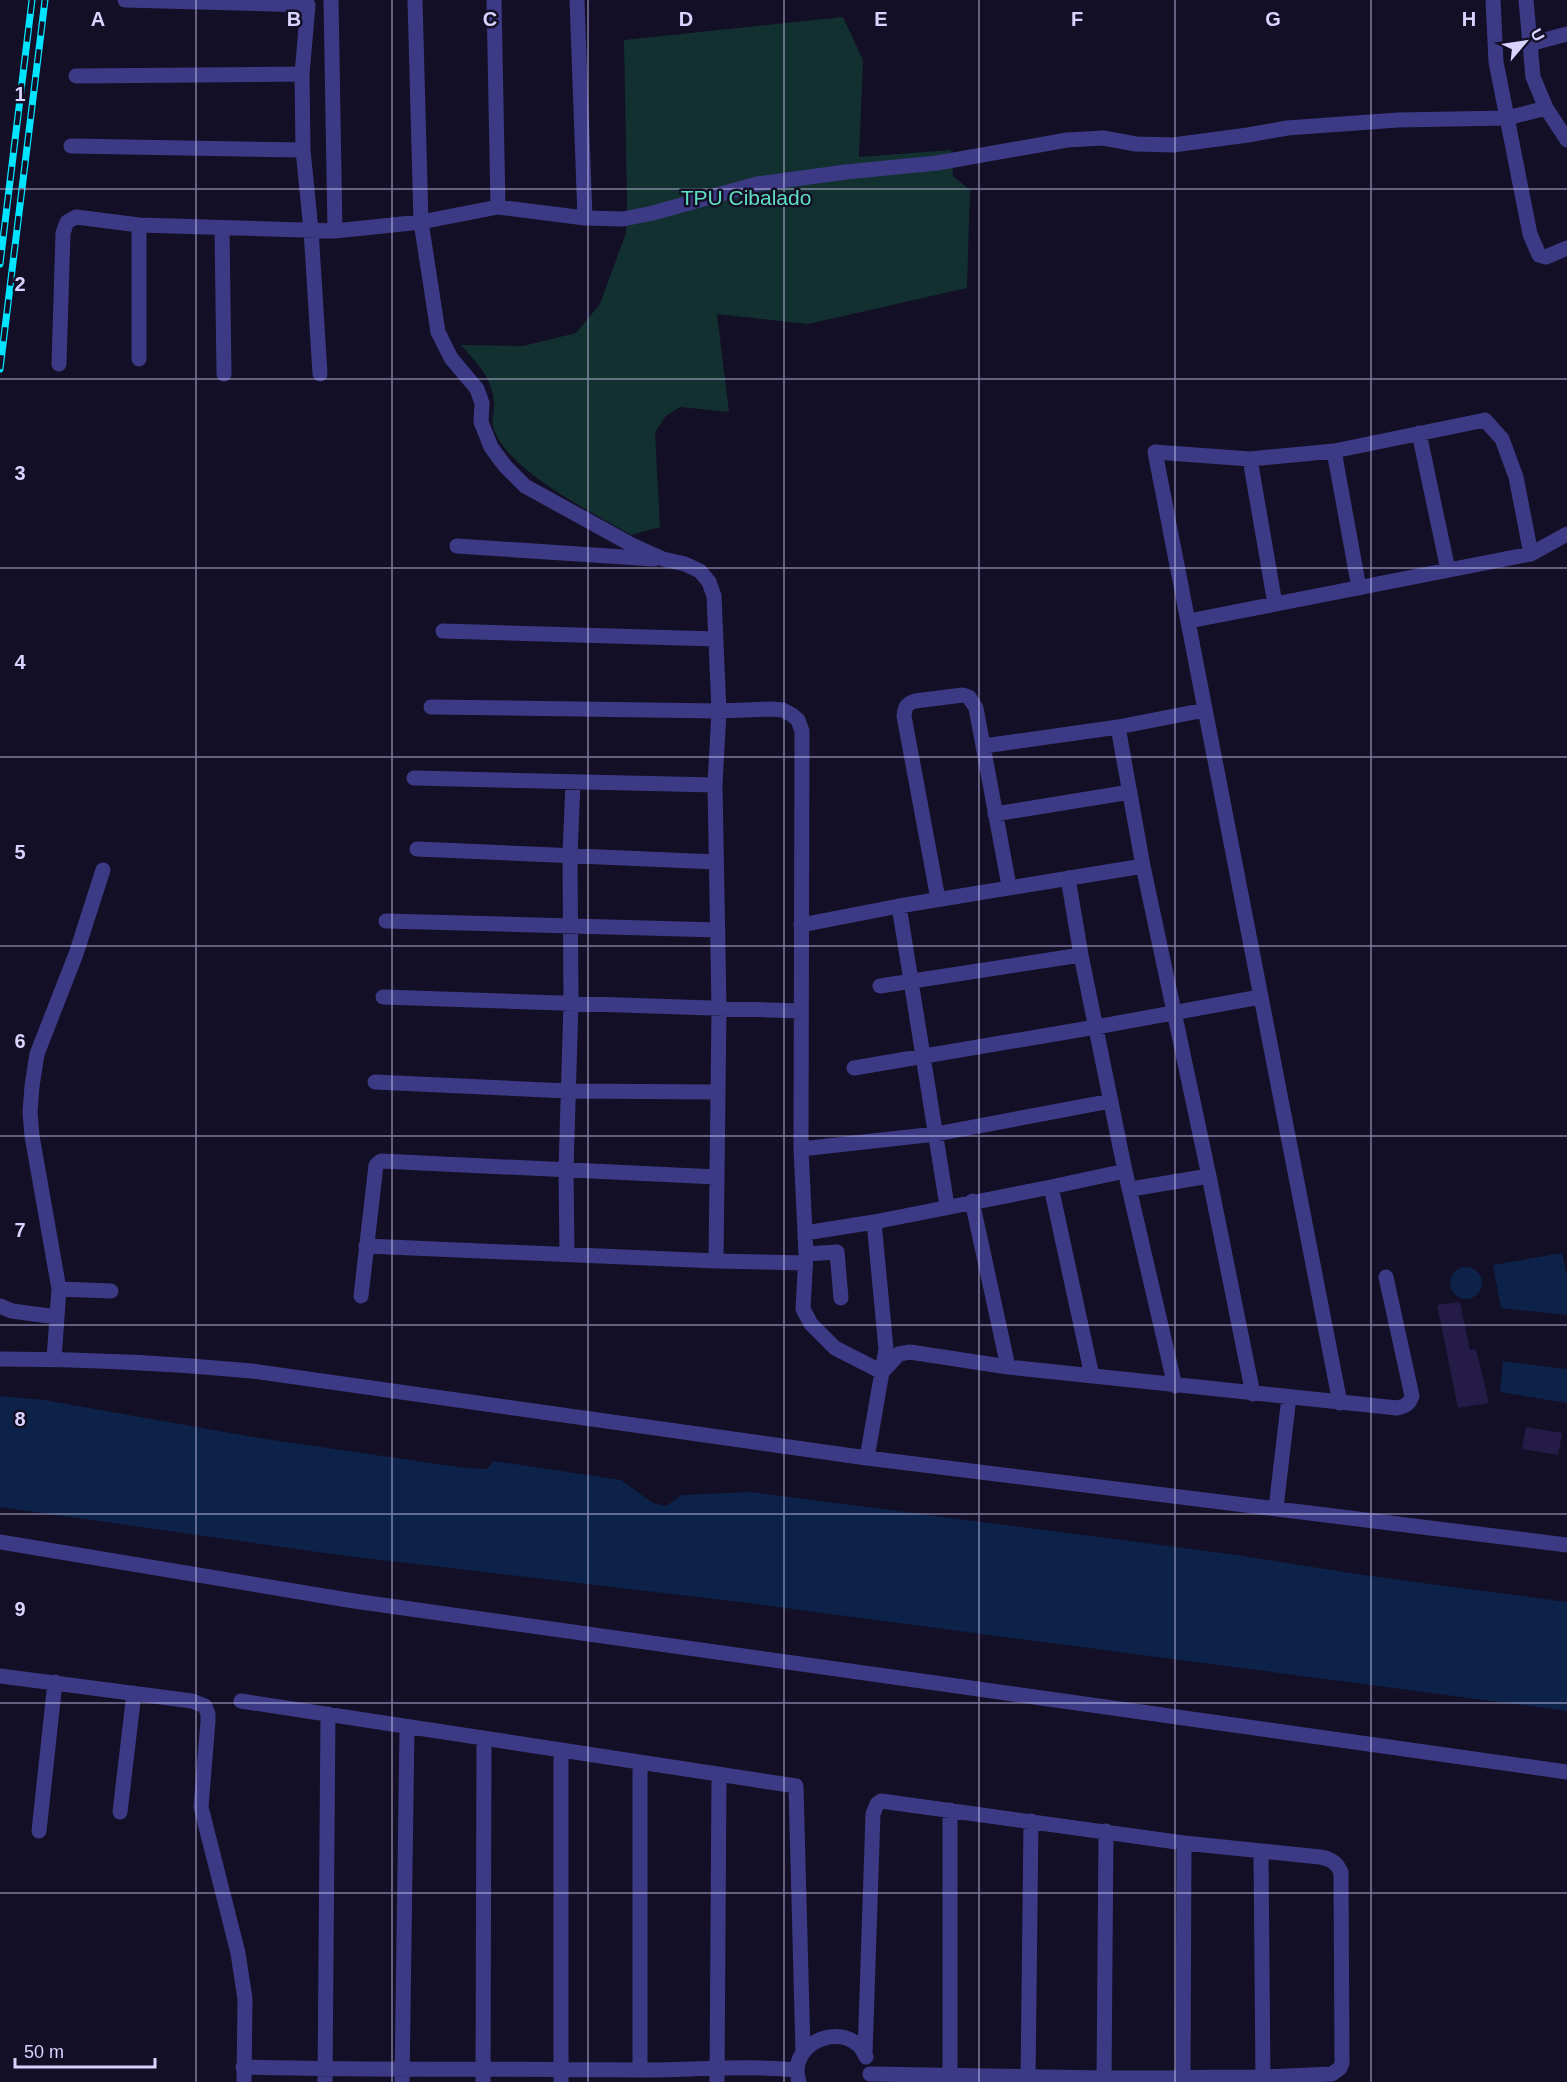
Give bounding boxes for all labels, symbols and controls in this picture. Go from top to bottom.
text: A [91,8,105,30]
text: B [287,8,301,30]
text: C [483,8,497,30]
text: D [679,8,693,30]
text: E [874,8,888,30]
text: F [1071,8,1083,30]
text: G [1265,8,1281,30]
text: H [1462,8,1476,30]
north arrow [1495,12,1555,72]
text: U [1527,26,1548,44]
text: 1 [14,83,26,105]
park label: TPU Cibalado [681,186,811,209]
text: 2 [14,273,26,295]
text: 3 [14,462,26,484]
text: 4 [14,651,26,673]
text: 5 [14,841,26,863]
text: 6 [14,1030,26,1052]
text: 7 [14,1219,26,1241]
text: 8 [14,1408,26,1430]
text: 9 [14,1598,26,1620]
scale bar [15,2031,154,2069]
text: 50 m [24,2042,64,2062]

